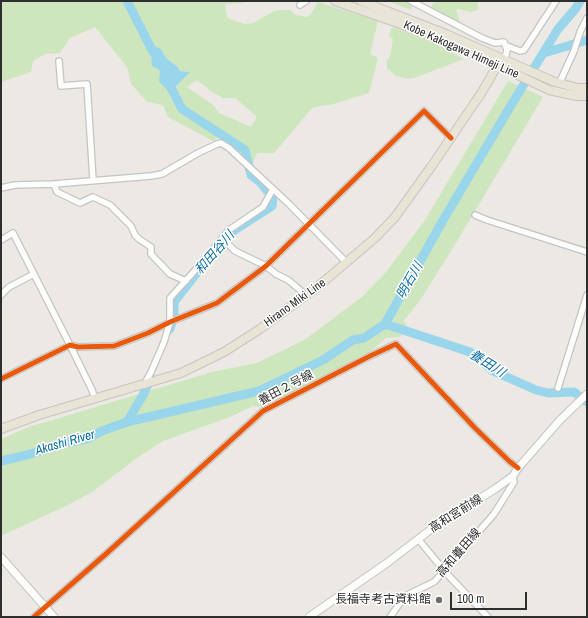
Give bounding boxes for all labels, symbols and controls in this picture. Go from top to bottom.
street label: Kobe Kakogawa Himeji Line [401,18,521,82]
water label: 和田谷川 [192,228,238,278]
water label: 明石川 [393,260,427,302]
street label: Hirano Miki Line [261,276,329,330]
water label: 養田川 [466,347,508,381]
street label: 養田２号線 [256,368,316,408]
water label: Akashi River [34,427,96,459]
street label: 高和宮前線 [427,492,485,536]
street label: 高和養田線 [434,526,484,580]
scale bar [452,584,529,610]
text: 100 m [457,591,484,607]
place label: 長福寺考古資料館 [335,593,431,607]
marker: 長福寺考古資料館 [434,595,444,605]

